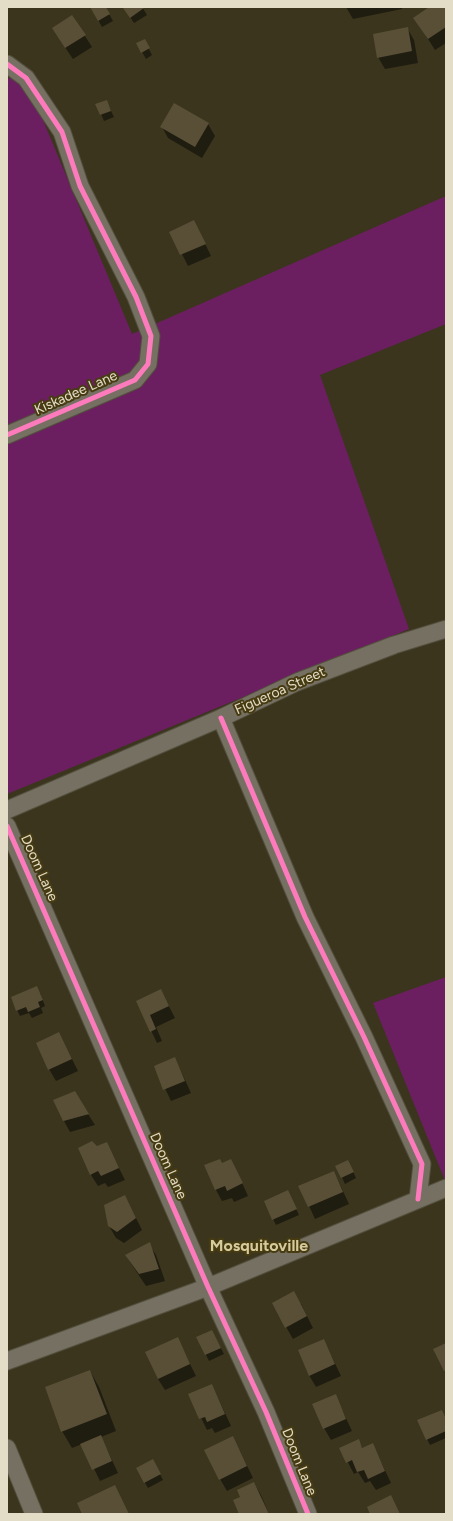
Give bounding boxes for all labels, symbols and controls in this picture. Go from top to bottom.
street label: Kiskadee Lane [32,367,120,419]
street label: Figueroa Street [232,664,328,718]
street label: Doom Lane [17,832,61,904]
street label: Doom Lane [146,1130,190,1202]
district label: Mosquitoville [210,1236,308,1256]
street label: Doom Lane [278,1426,320,1498]

